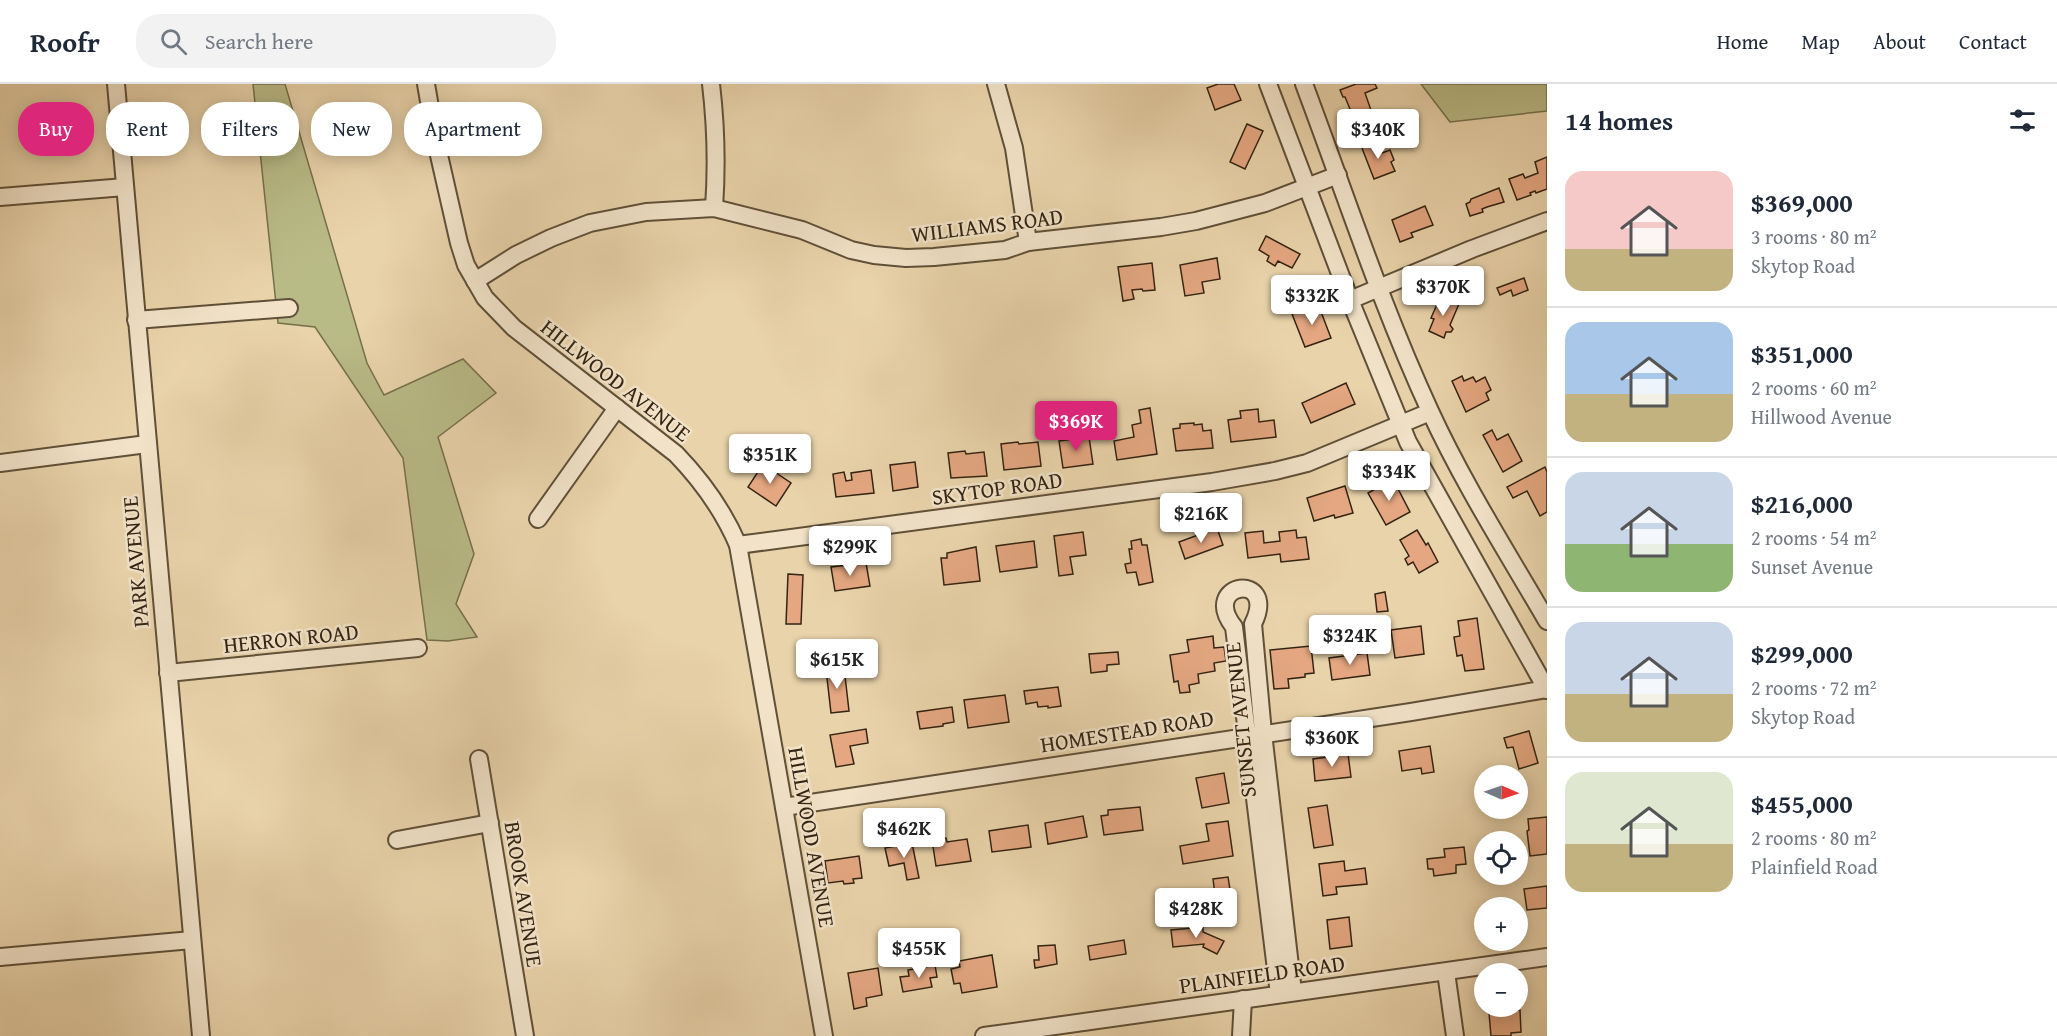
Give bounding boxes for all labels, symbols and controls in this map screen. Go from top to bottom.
search box [136,14,556,68]
text: Roofr [30,21,100,62]
icon: search [157,25,190,58]
text: Search here [205,25,313,57]
text: Home [1717,26,1768,57]
text: Map [1801,26,1840,57]
text: About [1873,26,1926,57]
text: Contact [1959,26,2027,57]
text: 14 homes [1565,101,1673,140]
chip: Buy [18,102,94,156]
chip: Rent [106,102,189,156]
chip: Filters [201,102,299,156]
chip: New [311,102,392,156]
chip: Apartment [404,102,542,156]
icon: filters [2006,104,2039,137]
pin: $340K [1336,109,1420,160]
text: $340K [1351,114,1405,143]
text: $369,000 [1751,183,1853,222]
icon: home [1613,195,1685,267]
street label: WILLIAMS ROAD [909,200,1065,250]
text: 3 rooms · 80 m² [1751,222,1877,251]
text: Skytop Road [1751,251,1855,280]
pin: $370K [1401,266,1485,317]
text: $370K [1416,271,1470,300]
pin: $332K [1270,275,1354,326]
text: $332K [1285,280,1339,309]
street label: HILLWOOD AVENUE [534,311,698,449]
text: $351,000 [1751,334,1853,373]
icon: home [1613,346,1685,418]
text: 2 rooms · 60 m² [1751,373,1877,402]
pin: $369K [1034,401,1118,452]
text: Hillwood Avenue [1751,402,1892,431]
text: $369K [1049,406,1103,435]
pin: $351K [728,434,812,485]
text: $351K [743,439,797,468]
pin: $334K [1347,451,1431,502]
text: $334K [1362,456,1416,485]
street label: SKYTOP ROAD [930,463,1064,513]
text: $216,000 [1751,484,1853,523]
pin: $216K [1159,493,1243,544]
street label: PARK AVENUE [113,495,157,629]
icon: home [1613,496,1685,568]
text: $216K [1174,498,1228,527]
text: 2 rooms · 54 m² [1751,523,1877,552]
pin: $299K [808,526,892,577]
text: $299K [823,531,877,560]
text: Sunset Avenue [1751,552,1873,581]
street label: HERRON ROAD [222,615,360,661]
pin: $324K [1308,615,1392,666]
text: $324K [1323,620,1377,649]
text: $299,000 [1751,634,1853,673]
pin: $615K [795,639,879,690]
street label: SUNSET AVENUE [1216,641,1264,799]
text: $615K [810,644,864,673]
icon: home [1613,646,1685,718]
text: 2 rooms · 72 m² [1751,673,1877,702]
street label: HOMESTEAD ROAD [1038,702,1216,760]
text: Skytop Road [1751,702,1855,731]
pin: $360K [1290,717,1374,768]
text: $360K [1305,722,1359,751]
street label: HILLWOOD AVENUE [780,744,844,930]
north arrow [1474,765,1528,819]
map controls [1474,765,1528,1017]
text: $455,000 [1751,784,1853,823]
icon: home [1613,796,1685,868]
pin: $462K [862,808,946,859]
text: $462K [877,813,931,842]
street label: BROOK AVENUE [497,819,551,969]
text: 2 rooms · 80 m² [1751,823,1877,852]
button: locate [1474,831,1528,885]
text: Plainfield Road [1751,852,1878,881]
pin: $428K [1154,888,1238,939]
text: $428K [1169,893,1223,922]
button: + [1474,897,1528,951]
pin: $455K [877,928,961,979]
text: $455K [892,933,946,962]
street label: PLAINFIELD ROAD [1177,947,1347,1001]
button: − [1474,963,1528,1017]

